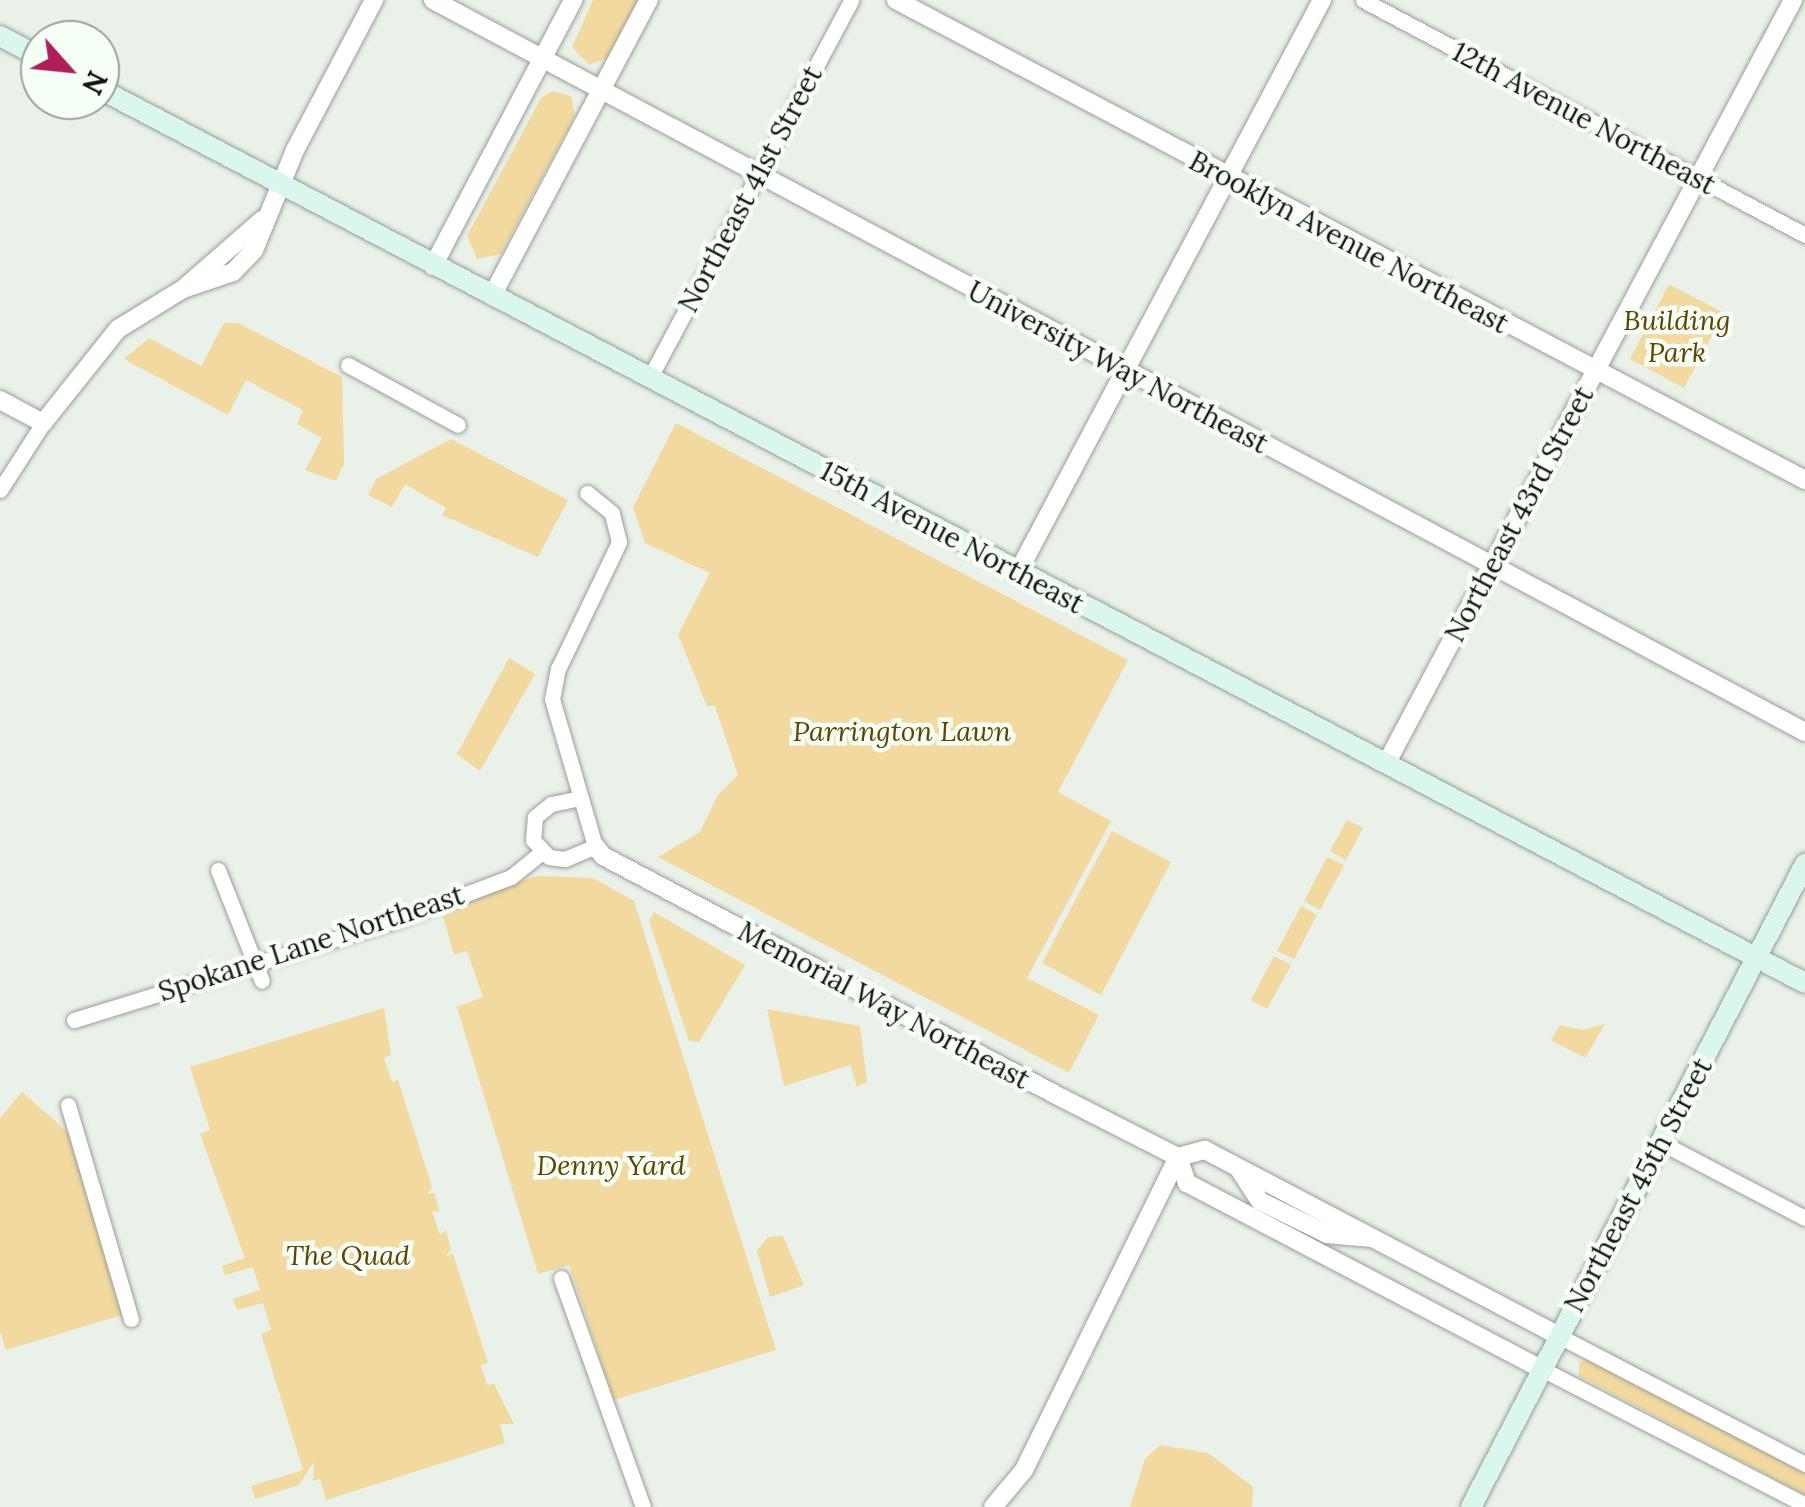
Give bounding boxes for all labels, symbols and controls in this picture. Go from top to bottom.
north arrow [20,20,120,120]
street label: 12th Avenue Northeast [1447,34,1721,202]
street label: Northeast 41st Street [671,60,829,318]
text: N [74,65,116,101]
street label: Brooklyn Avenue Northeast [1184,143,1514,341]
street label: University Way Northeast [962,273,1274,461]
park label: Building Park [1623,303,1731,369]
street label: Northeast 43rd Street [1437,381,1601,647]
street label: 15th Avenue Northeast [815,453,1089,621]
park label: Parrington Lawn [793,714,1011,748]
street label: Spokane Lane Northeast [154,878,468,1008]
street label: Memorial Way Northeast [732,914,1036,1096]
street label: Northeast 45th Street [1557,1052,1719,1318]
park label: Denny Yard [536,1148,686,1182]
park label: The Quad [286,1238,410,1272]

